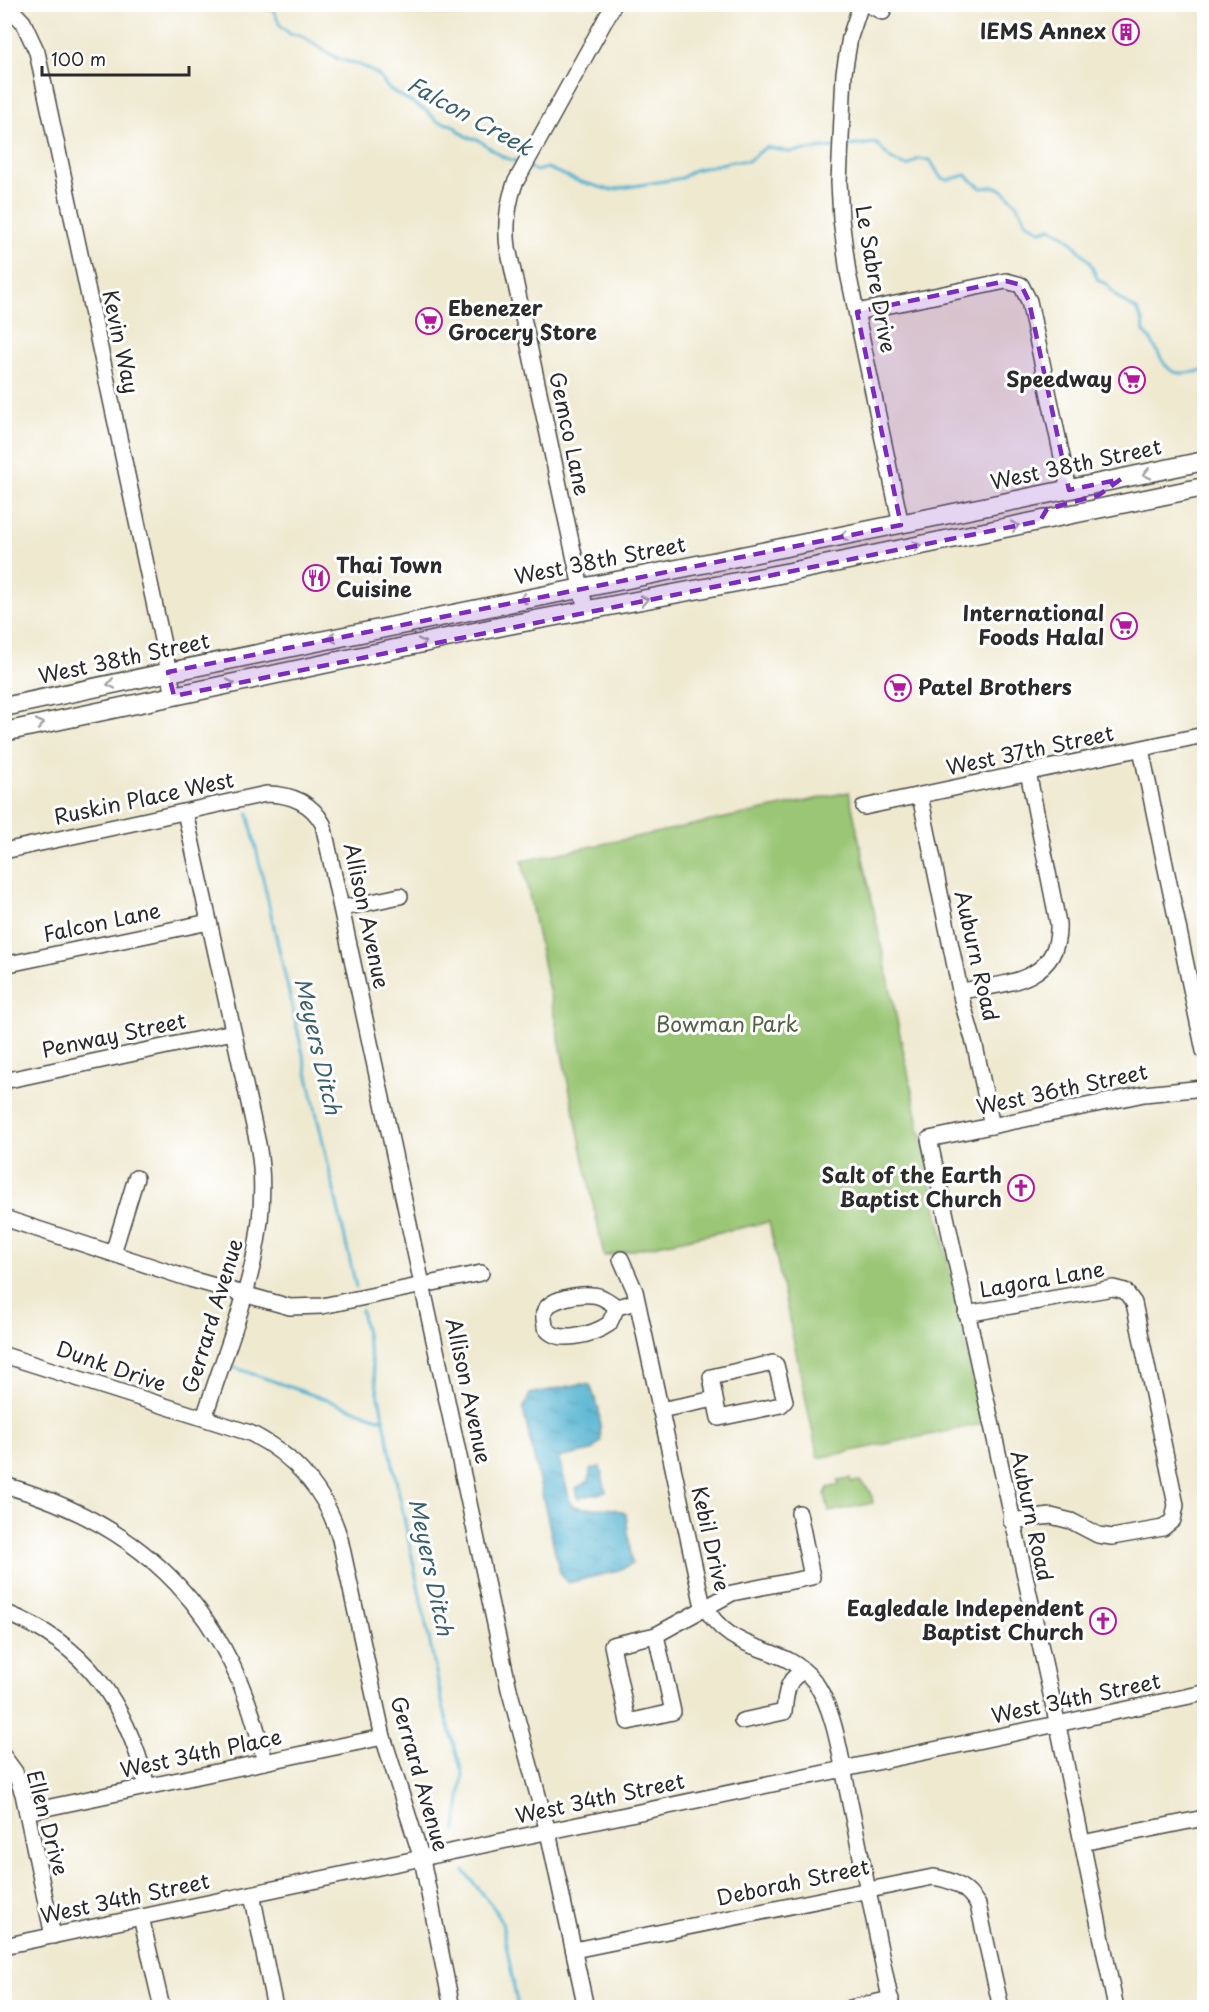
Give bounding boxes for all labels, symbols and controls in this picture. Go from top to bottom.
place label: IEMS Annex [980,14,1106,46]
building icon: IEMS Annex [1111,17,1141,47]
scale bar [42,39,189,77]
text: 100 m [51,45,106,72]
water label: Falcon Creek [402,67,541,164]
street label: Le Sabre Drive [848,202,906,355]
street label: Kevin Way [95,287,149,396]
place label: Ebenezer Grocery Store [448,291,597,347]
supermarket icon: Ebenezer Grocery Store [414,306,444,336]
place label: Speedway [1006,362,1112,394]
supermarket icon: Speedway [1117,365,1147,395]
street label: Gemco Lane [542,369,600,499]
street label: West 38th Street [987,429,1164,497]
one-way arrow [1143,466,1153,479]
one-way arrow [1010,521,1020,534]
street label: West 38th Street [511,527,688,591]
one-way arrow [839,529,849,542]
one-way arrow [912,541,922,554]
place label: Thai Town Cuisine [336,548,443,604]
restaurant icon: Thai Town Cuisine [301,563,331,593]
one-way arrow [519,592,529,605]
one-way arrow [638,594,648,607]
place label: International Foods Halal [963,596,1104,652]
supermarket icon: International Foods Halal [1109,611,1139,641]
street label: West 38th Street [35,623,212,691]
one-way arrow [327,631,337,644]
one-way arrow [417,638,427,651]
place label: Patel Brothers [918,670,1072,702]
supermarket icon: Patel Brothers [883,673,913,703]
one-way arrow [106,677,116,690]
one-way arrow [226,678,236,691]
street label: West 37th Street [943,716,1116,782]
one-way arrow [35,718,45,731]
street label: Ruskin Place West [51,762,236,832]
street label: Allison Avenue [337,840,399,992]
street label: Auburn Road [947,887,1008,1024]
street label: Falcon Lane [40,893,163,949]
water label: Meyers Ditch [288,974,351,1118]
street label: Penway Street [39,1003,189,1065]
park label: Bowman Park [656,1007,798,1039]
street label: West 36th Street [973,1054,1150,1122]
place label: Salt of the Earth Baptist Church [822,1158,1002,1214]
church icon: Salt of the Earth Baptist Church [1006,1173,1036,1203]
street label: Gerrard Avenue [172,1234,250,1397]
street label: Lagora Lane [977,1251,1107,1305]
street label: Allison Avenue [439,1315,501,1467]
street label: Dunk Drive [52,1331,171,1399]
street label: Auburn Road [1003,1447,1062,1584]
street label: Kebil Drive [684,1483,740,1594]
water label: Meyers Ditch [402,1495,463,1639]
place label: Eagledale Independent Baptist Church [847,1591,1084,1647]
church icon: Eagledale Independent Baptist Church [1088,1606,1118,1636]
street label: West 34th Street [988,1664,1163,1731]
street label: Gerrard Avenue [383,1692,458,1855]
street label: West 34th Place [117,1719,284,1785]
street label: West 34th Street [512,1764,687,1831]
street label: Ellen Drive [19,1766,78,1879]
street label: Deborah Street [713,1849,872,1913]
street label: West 34th Street [37,1864,212,1931]

